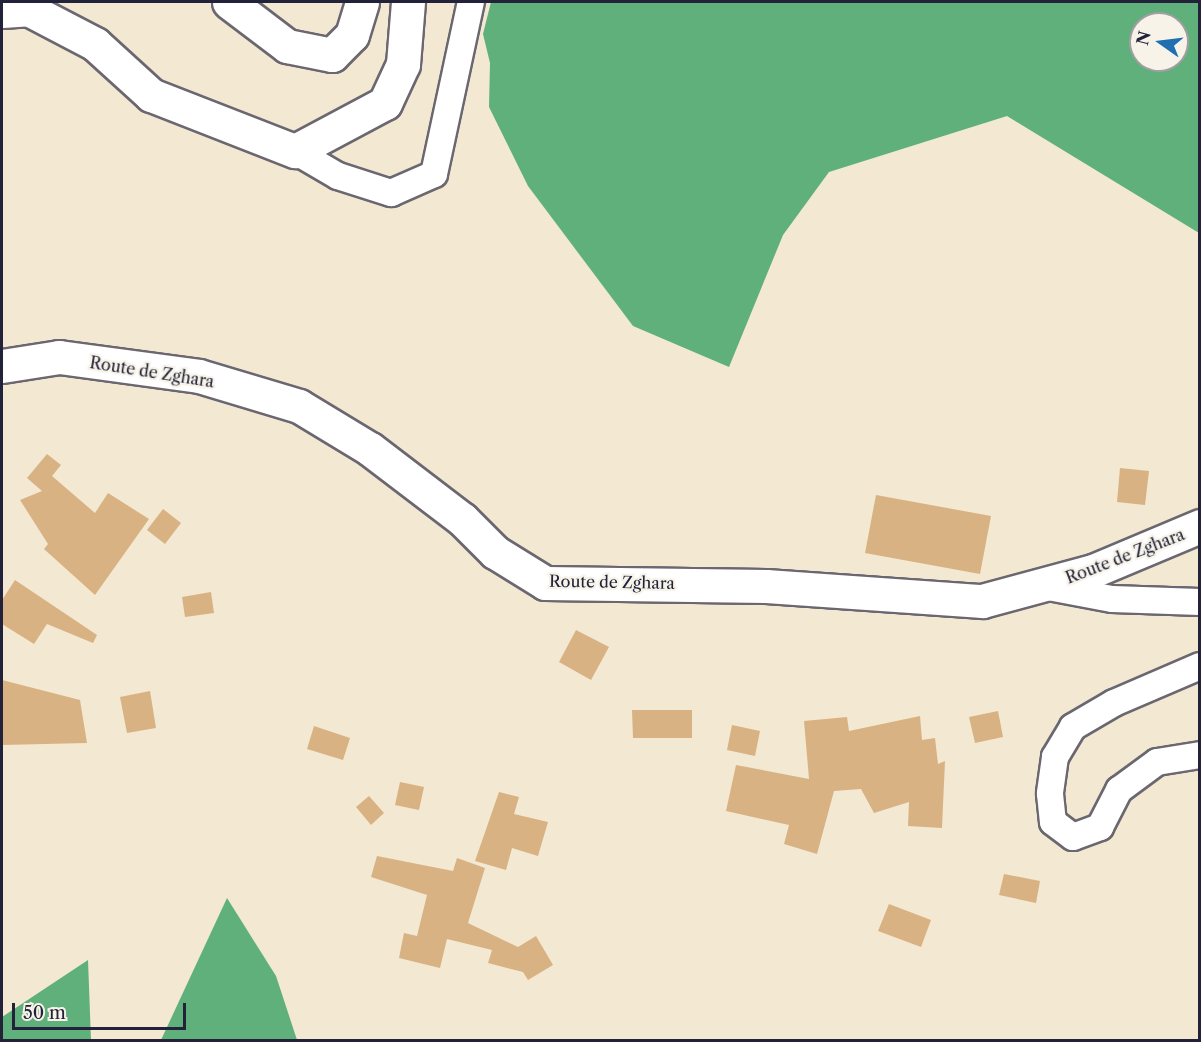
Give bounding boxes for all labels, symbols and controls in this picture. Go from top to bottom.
north arrow [1129,12,1189,72]
text: N [1132,29,1155,47]
street label: Route de Zghara [88,353,216,391]
street label: Route de Zghara [1063,524,1187,588]
street label: Route de Zghara [549,571,675,593]
scale bar [15,991,189,1029]
text: 50 m [23,1002,66,1024]

